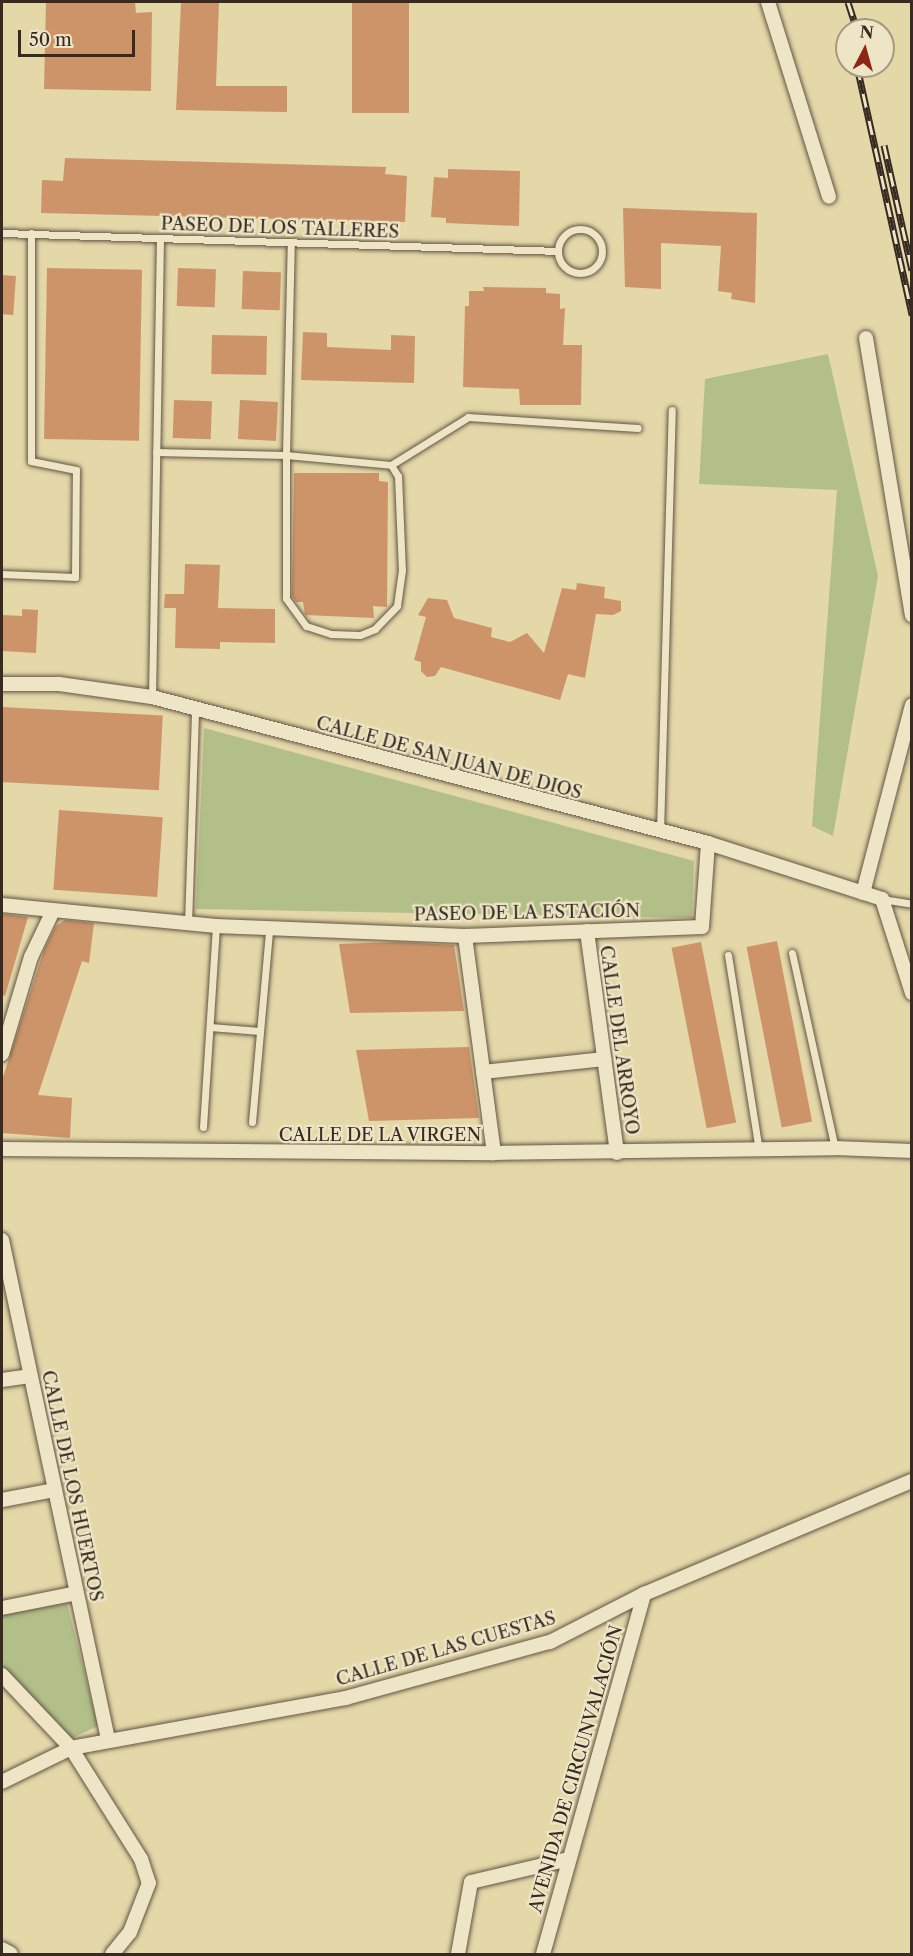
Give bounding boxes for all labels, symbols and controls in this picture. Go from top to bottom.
scale bar [21,18,138,56]
north arrow [835,18,895,78]
text: N [859,21,875,43]
text: 50 m [29,29,72,51]
street label: PASEO DE LOS TALLERES [160,213,400,243]
street label: CALLE DE SAN JUAN DE DIOS [314,712,584,804]
street label: PASEO DE LA ESTACIÓN [413,900,641,926]
street label: CALLE DEL ARROYO [595,943,643,1137]
street label: CALLE DE LA VIRGEN [278,1124,482,1146]
street label: CALLE DE LOS HUERTOS [37,1368,107,1604]
street label: CALLE DE LAS CUESTAS [334,1607,558,1691]
street label: AVENIDA DE CIRCUNVALACIÓN [524,1623,628,1915]

